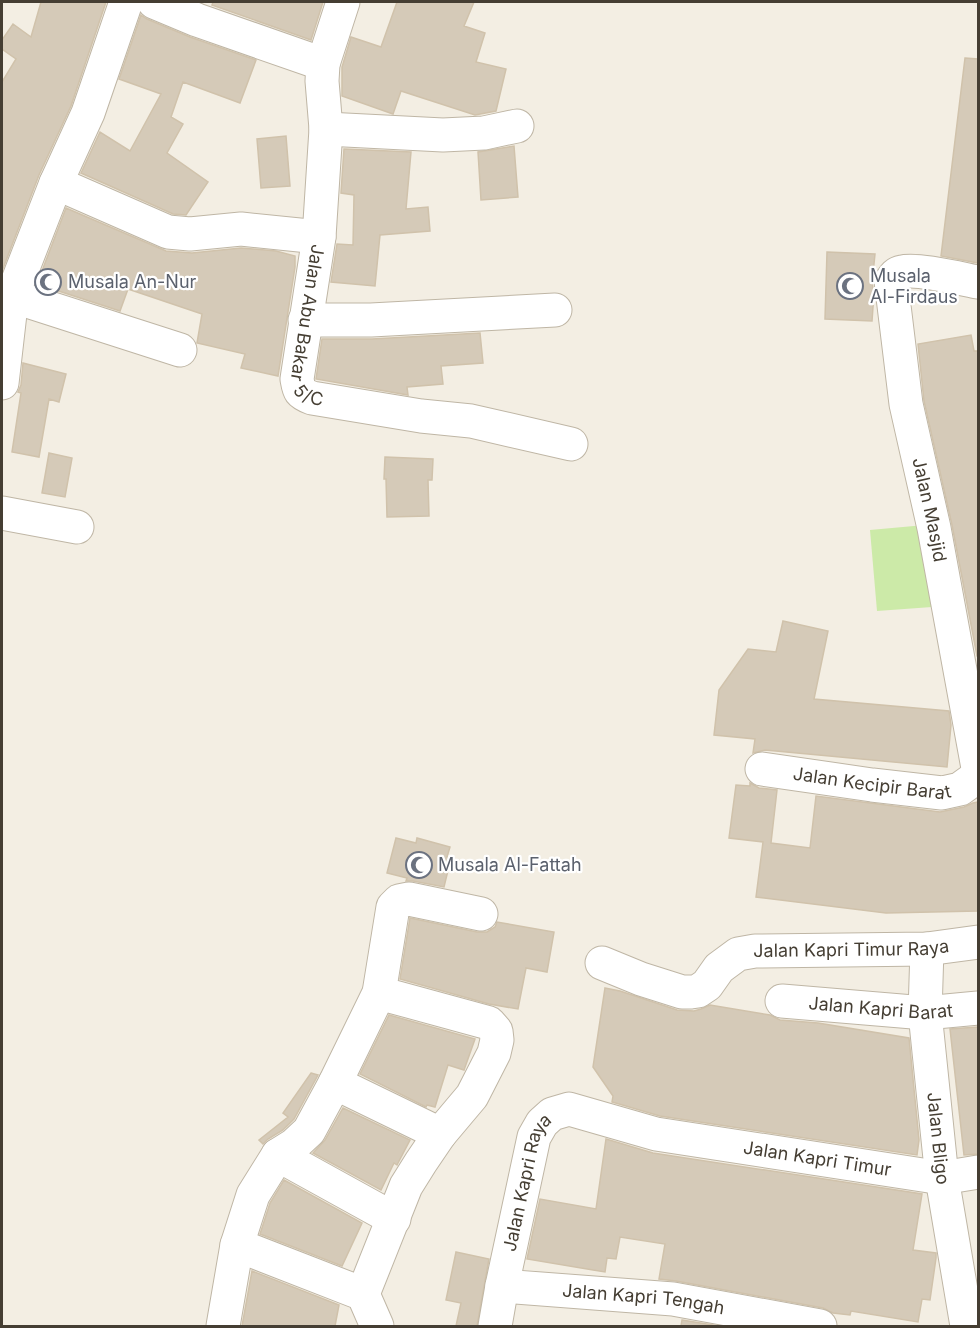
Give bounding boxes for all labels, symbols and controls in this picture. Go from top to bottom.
street label: Jalan Abu Bakar 5/C [287,243,329,410]
place label: Musala Al-Firdaus [870,265,958,307]
mosque icon: Musala An-Nur [33,267,63,297]
place label: Musala An-Nur [68,271,197,292]
mosque icon: Musala Al-Firdaus [835,271,865,301]
street label: Jalan Masjid [908,455,951,564]
street label: Jalan Kecipir Barat [792,763,953,803]
mosque icon: Musala Al-Fattah [404,850,434,880]
place label: Musala Al-Fattah [438,854,582,875]
street label: Jalan Kapri Timur Raya [753,935,950,961]
street label: Jalan Kapri Barat [808,992,954,1023]
street label: Jalan Bligo [923,1091,954,1186]
street label: Jalan Kapri Raya [499,1109,555,1253]
street label: Jalan Kapri Timur [742,1137,893,1180]
street label: Jalan Kapri Tengah [561,1280,726,1318]

